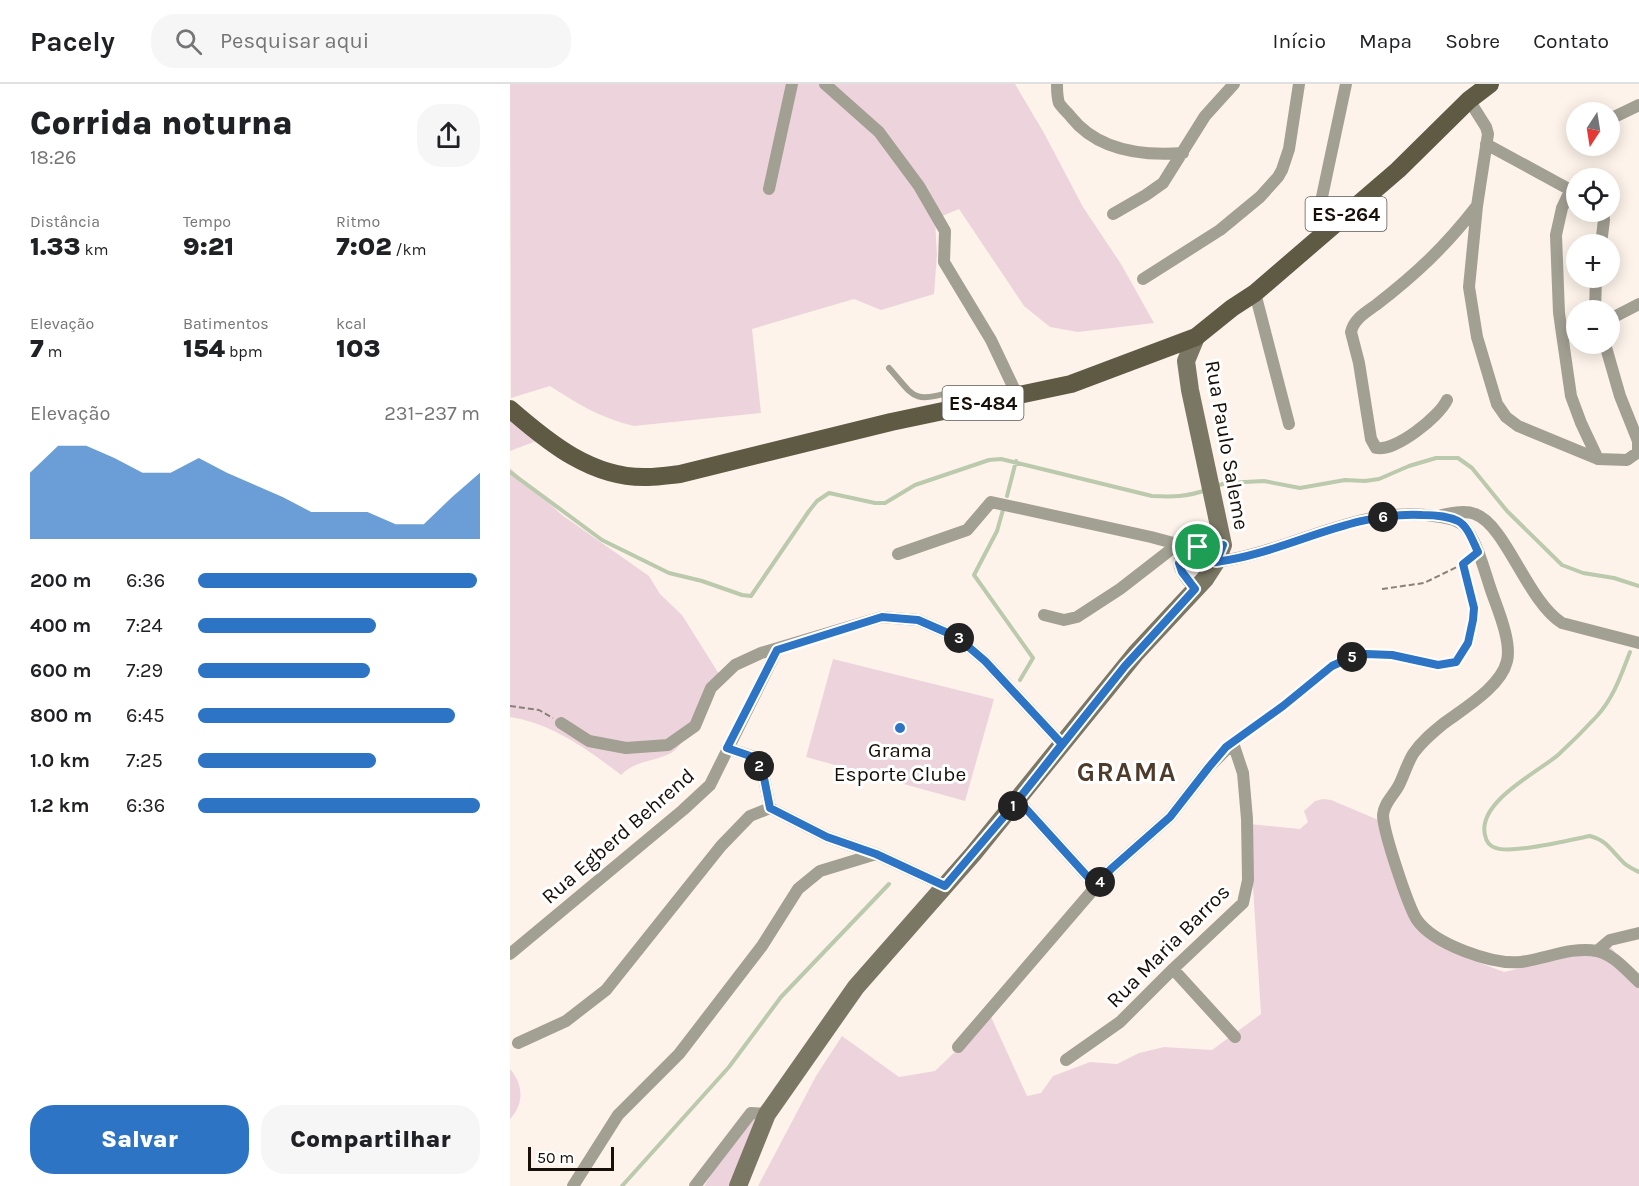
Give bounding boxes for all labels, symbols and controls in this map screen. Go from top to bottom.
search box [151,14,571,68]
text: Pacely [30,25,115,58]
icon: search [172,25,205,58]
text: Pesquisar aqui [220,28,369,54]
text: Início [1273,29,1326,53]
text: Mapa [1359,29,1412,53]
text: Sobre [1445,29,1500,53]
text: Contato [1533,29,1609,53]
north arrow [1566,102,1620,156]
map controls [1566,102,1620,354]
text: Corrida noturna [30,104,293,142]
button: share [417,104,480,167]
text: 18:26 [30,146,77,169]
button: locate [1566,168,1620,222]
road number: ES-264 [1306,197,1386,231]
text: Distância [30,212,100,231]
text: Tempo [183,212,231,231]
text: Ritmo [336,212,380,231]
text: 1.33 [30,231,81,262]
text: 9:21 [183,231,234,262]
text: 7:02 [336,231,392,262]
button: + [1566,234,1620,288]
text: km [81,240,108,259]
text: /km [392,240,426,259]
button: − [1566,300,1620,354]
text: Elevação [30,314,94,333]
text: Batimentos [183,314,269,333]
text: kcal [336,314,367,333]
text: 7 [30,333,44,364]
text: 154 [183,333,225,364]
text: 103 [336,333,381,364]
text: m [44,342,62,361]
text: bpm [225,342,263,361]
street label: Rua Paulo Saleme [1200,358,1254,532]
road number: ES-484 [942,386,1024,420]
text: Elevação [30,402,110,425]
text: 231–237 m [384,402,480,425]
pin: 6 [1368,502,1398,532]
text: 6 [1378,507,1388,526]
pin [1172,521,1223,572]
icon: arrive [1181,530,1214,563]
text: 200 m [30,569,91,592]
text: 6:36 [126,569,165,592]
text: 400 m [30,614,91,637]
text: 7:24 [126,614,163,637]
pin: 3 [944,623,974,653]
text: 3 [954,628,964,647]
pin: 5 [1337,642,1367,672]
text: 5 [1347,647,1357,666]
text: 600 m [30,659,91,682]
text: 7:29 [126,659,163,682]
text: 800 m [30,704,92,727]
text: 6:45 [126,704,165,727]
marker: Grama Esporte Clube [893,721,907,735]
place label: Grama Esporte Clube [834,738,966,786]
text: 1.0 km [30,749,90,772]
text: 7:25 [126,749,163,772]
pin: 2 [744,751,774,781]
text: 2 [754,756,764,775]
district label: GRAMA [1077,756,1177,788]
street label: Rua Egberd Behrend [537,763,699,909]
pin: 1 [998,791,1028,821]
text: 1.2 km [30,794,89,817]
text: 6:36 [126,794,165,817]
text: 1 [1010,796,1016,815]
pin: 4 [1085,867,1115,897]
text: 4 [1095,872,1105,891]
street label: Rua Maria Barros [1101,879,1235,1013]
button: Salvar [30,1105,249,1174]
button: Compartilhar [261,1105,480,1174]
scale bar [528,1144,614,1172]
text: 50 m [537,1148,574,1167]

